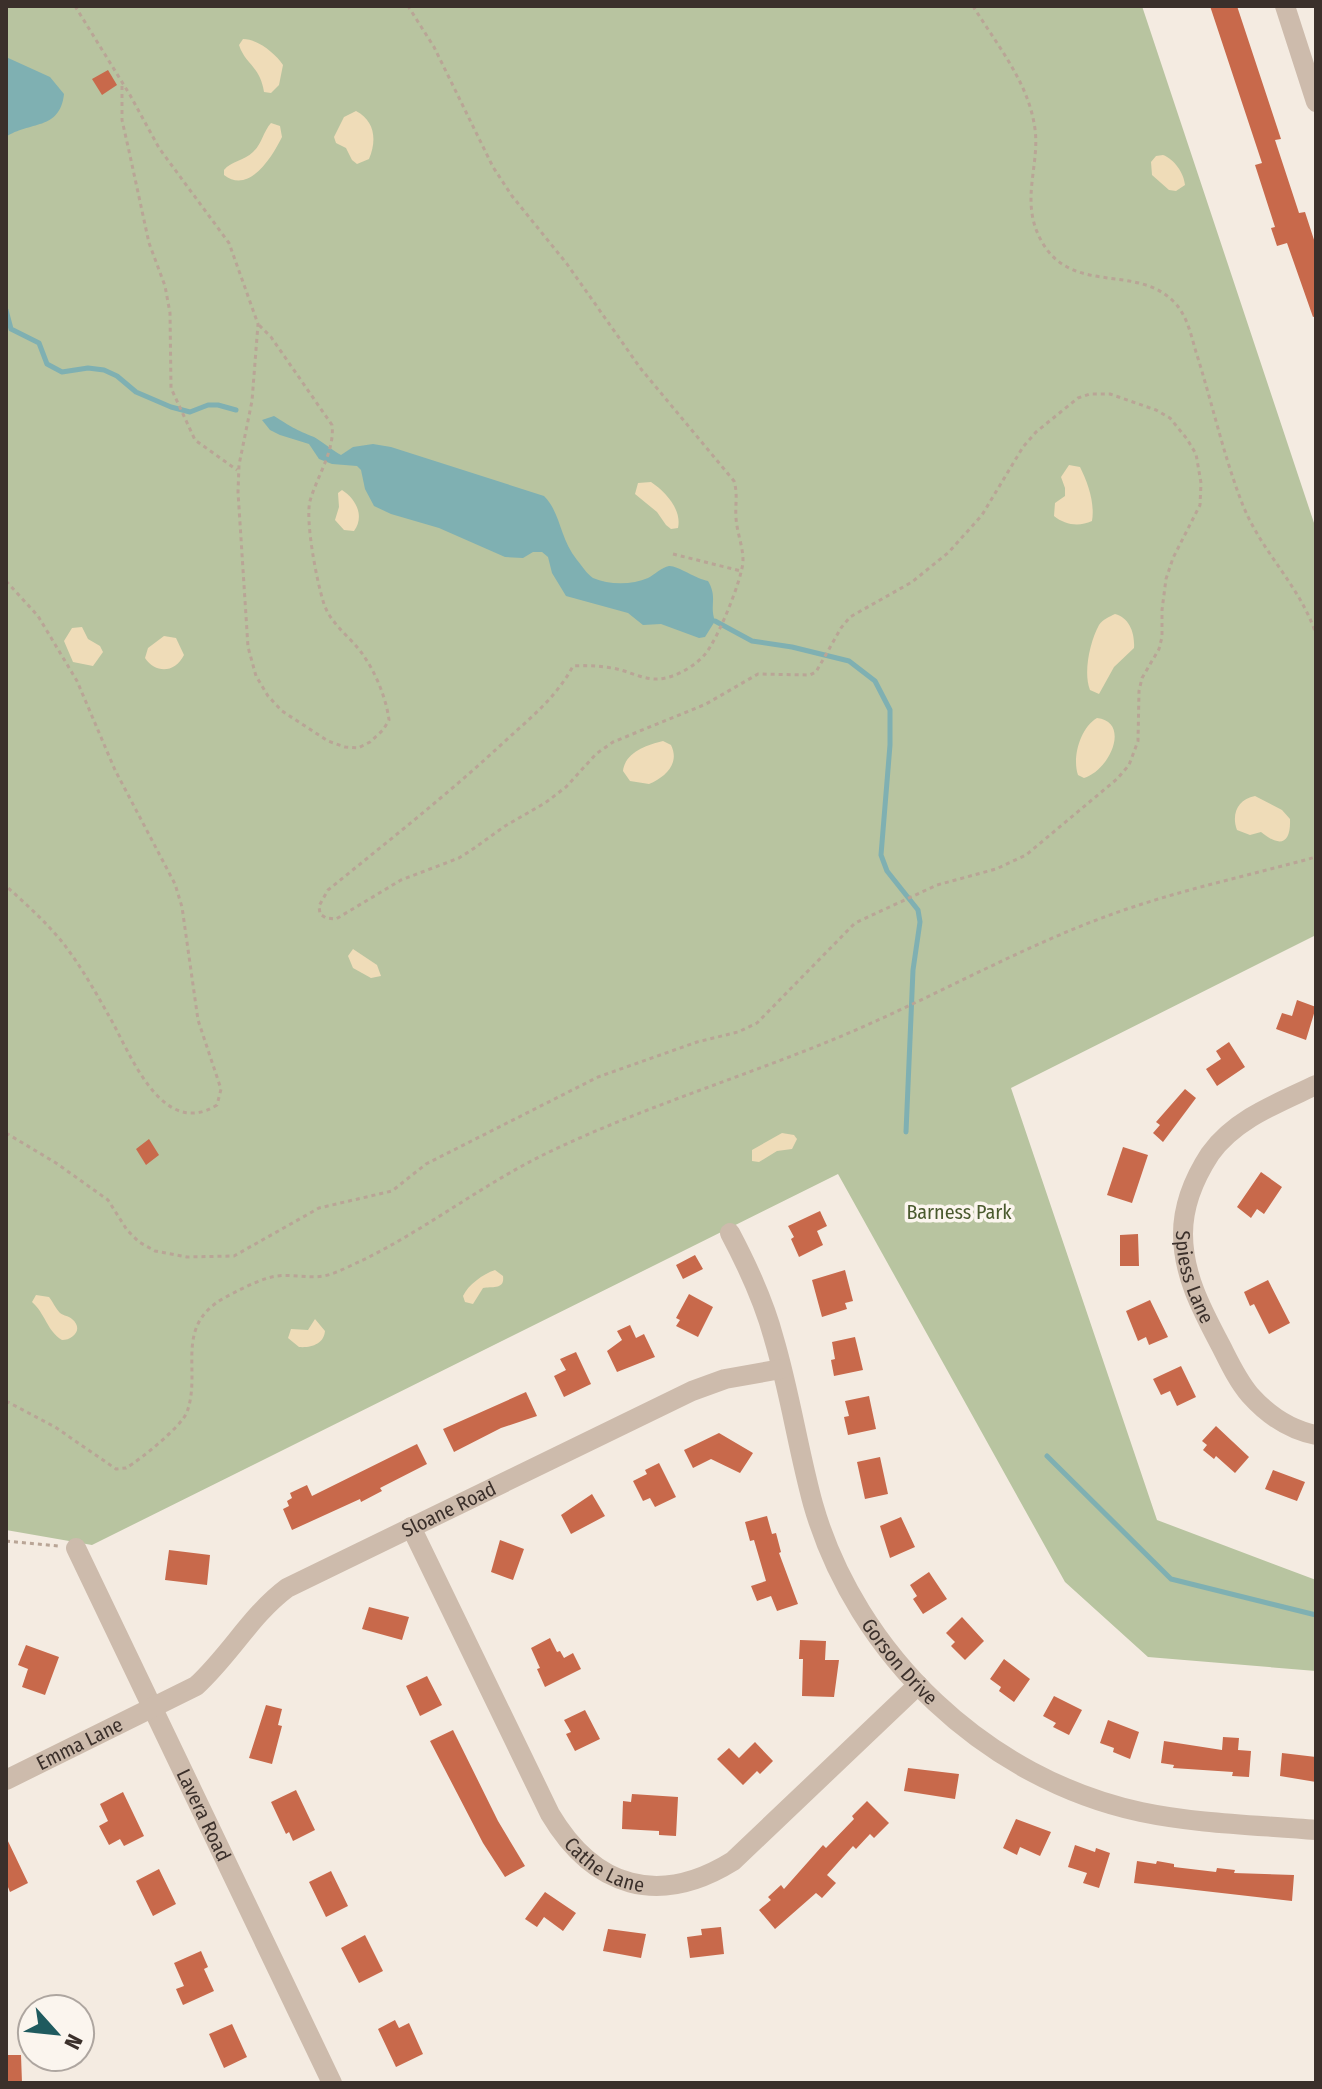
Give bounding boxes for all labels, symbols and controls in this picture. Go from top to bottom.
park label: Barness Park [906,1200,1012,1224]
street label: Spiess Lane [1171,1230,1219,1327]
street label: Sloane Road [398,1476,500,1542]
street label: Gorson Drive [857,1614,943,1710]
street label: Emma Lane [32,1712,127,1775]
street label: Lavera Road [171,1765,236,1865]
street label: Cathe Lane [559,1832,646,1897]
north arrow [16,1993,96,2073]
text: N [58,2030,88,2054]

